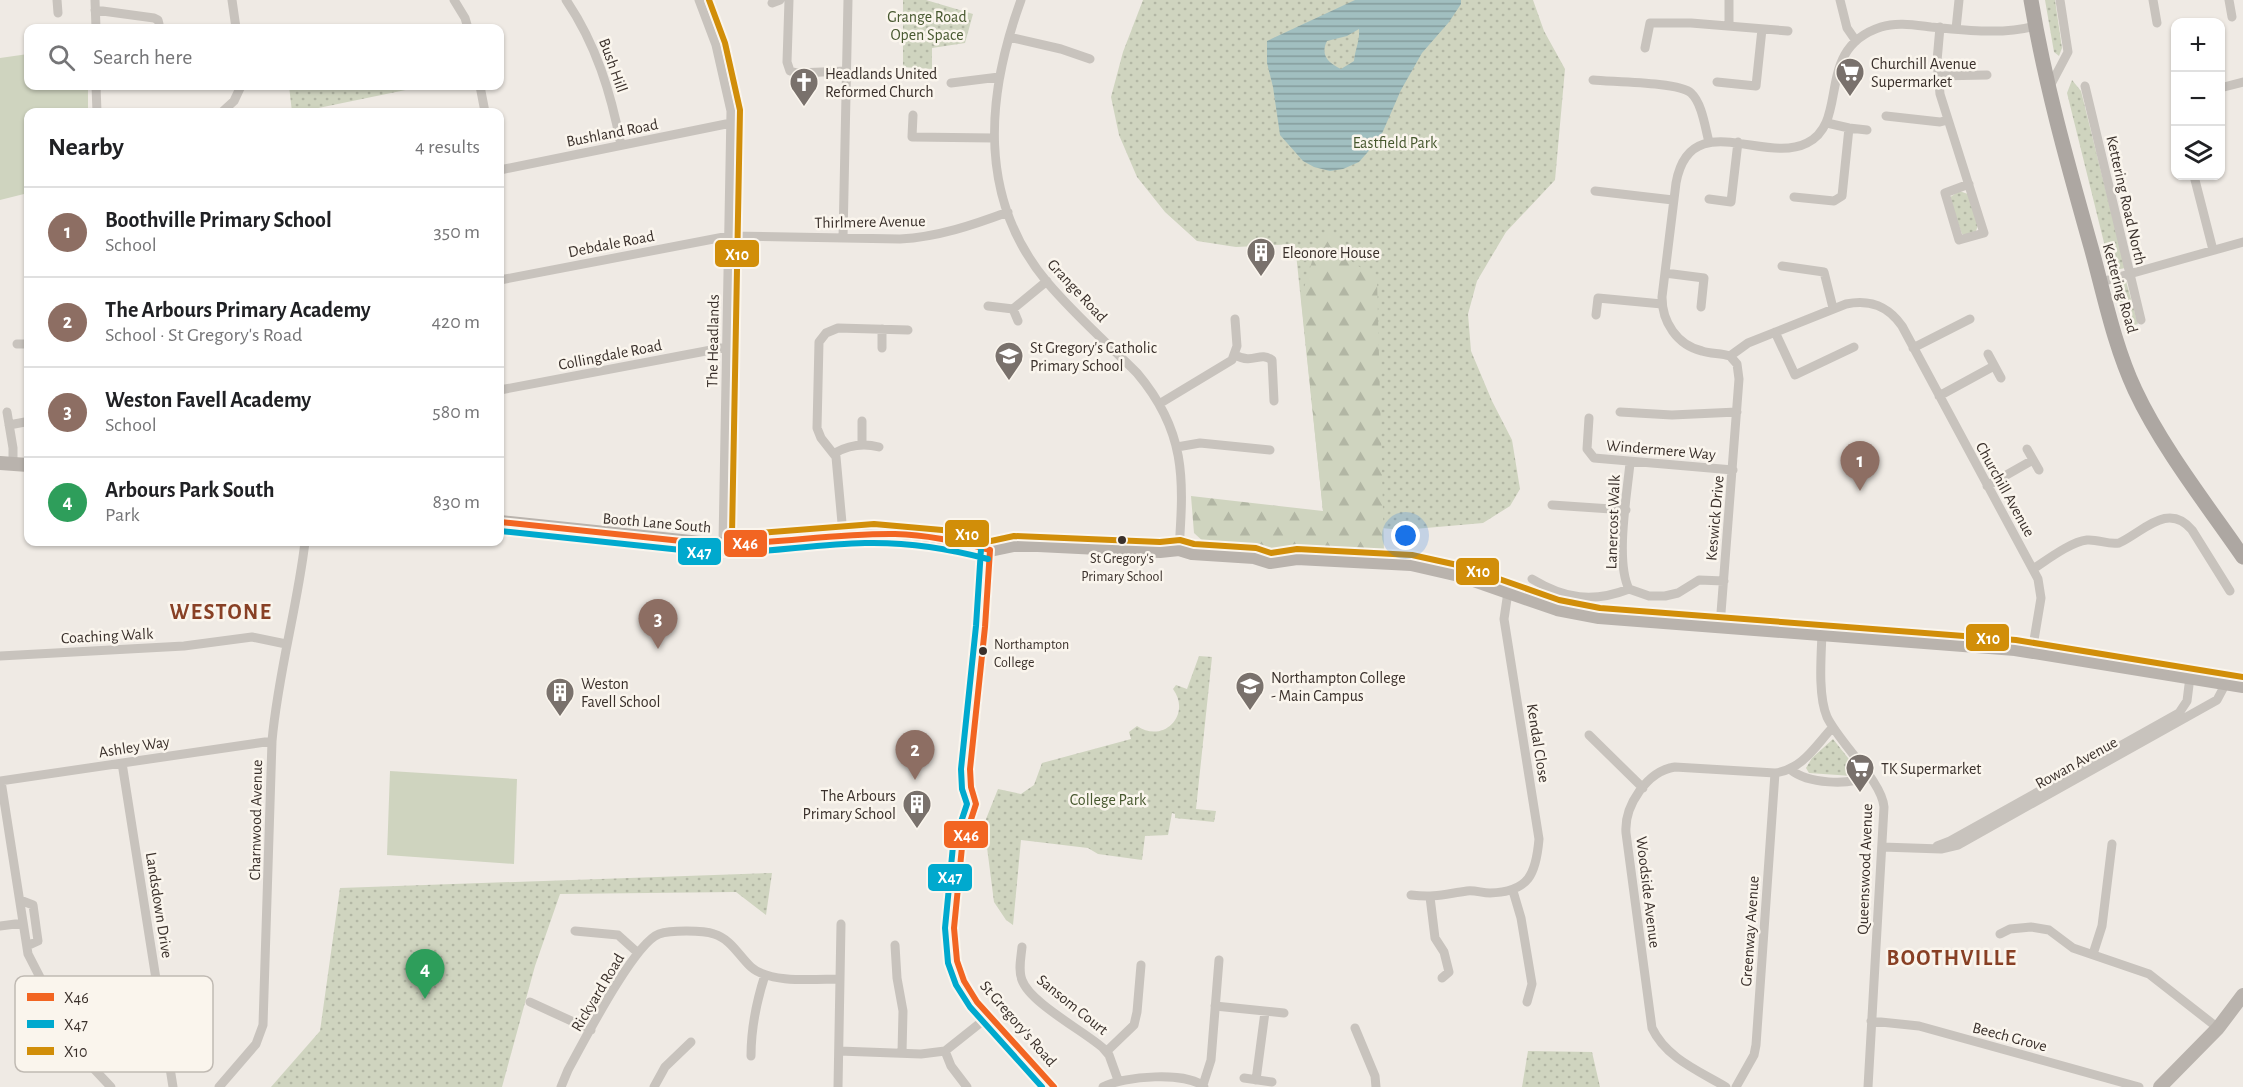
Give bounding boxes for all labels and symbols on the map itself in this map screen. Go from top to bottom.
park label: Grange Road Open Space [887,9,967,43]
street label: Bush Hill [596,36,630,95]
supermarket icon: Churchill Avenue Supermarket [1834,56,1866,98]
place label: Churchill Avenue Supermarket [1871,56,1976,90]
church icon: Headlands United Reformed Church [788,66,820,108]
place label: Headlands United Reformed Church [825,66,937,100]
street label: Bushland Road [565,116,659,150]
street label: Kettering Road North [2103,134,2149,266]
park label: Eastfield Park [1353,135,1438,151]
street label: Thirlmere Avenue [814,213,926,231]
street label: Debdale Road [567,228,656,260]
building icon: Eleonore House [1245,236,1277,278]
line badge: X10 [714,239,760,268]
street label: Kettering Road [2100,242,2141,335]
place label: Eleonore House [1282,245,1380,261]
text: X10 [725,247,749,263]
street label: Grange Road [1044,256,1110,325]
street label: The Headlands [704,294,722,388]
street label: Collingdale Road [557,337,663,373]
school or university icon: St Gregory's Catholic Primary School [993,340,1025,382]
place label: St Gregory's Catholic Primary School [1030,340,1157,375]
street label: Windermere Way [1605,437,1717,464]
street label: Churchill Avenue [1973,440,2038,539]
pin: 1 [1840,442,1880,491]
street label: Lanercost Walk [1603,474,1623,569]
street label: Keswick Drive [1703,475,1727,561]
street label: Booth Lane South [602,510,712,536]
line badge: X10 [944,519,990,548]
your location [1391,521,1420,550]
text: X10 [955,527,979,543]
line badge: X46 [723,529,768,558]
marker: St Gregory's Primary School [1116,534,1128,546]
text: X46 [732,536,758,552]
line badge: X47 [677,537,722,566]
text: X47 [687,545,712,561]
place label: St Gregory's Primary School [1081,552,1163,584]
line badge: X10 [1455,557,1500,586]
text: X10 [1466,564,1490,580]
pin: 3 [638,600,678,649]
district label: WESTONE [169,601,273,623]
line badge: X10 [1965,623,2010,652]
street label: Coaching Walk [61,626,154,646]
text: X10 [1976,631,2000,647]
place label: Northampton College [994,638,1069,670]
marker: Northampton College [977,645,989,657]
school or university icon: Northampton College - Main Campus [1234,670,1266,712]
place label: Northampton College - Main Campus [1271,670,1406,704]
building icon: Weston Favell School [544,676,576,718]
place label: Weston Favell School [581,676,661,710]
street label: Kendal Close [1524,703,1552,784]
pin: 2 [896,730,934,780]
street label: Ashley Way [97,733,171,761]
street label: Rowan Avenue [2033,734,2120,792]
supermarket icon: TK Supermarket [1844,752,1876,794]
street label: Charnwood Avenue [247,759,265,881]
place label: TK Supermarket [1881,761,1981,777]
place label: The Arbours Primary School [803,788,896,823]
building icon: The Arbours Primary School [901,788,933,830]
park label: College Park [1070,792,1147,808]
street label: Queenswood Avenue [1855,803,1876,935]
line badge: X46 [943,820,989,849]
text: X46 [953,828,979,844]
street label: Woodside Avenue [1633,835,1663,949]
street label: Landsdown Drive [143,851,175,959]
line badge: X47 [927,863,973,892]
text: X47 [938,870,963,886]
street label: Greenway Avenue [1738,875,1763,987]
district label: BOOTHVILLE [1886,947,2018,969]
pin: 4 [406,950,444,999]
street label: Rickyard Road [568,951,628,1035]
street label: Sansom Court [1034,972,1111,1038]
legend [15,976,213,1072]
street label: St Gregory's Road [976,978,1060,1070]
text: X46 [64,990,89,1006]
text: X47 [64,1017,88,1033]
street label: Beech Grove [1971,1019,2049,1055]
text: X10 [64,1044,87,1060]

